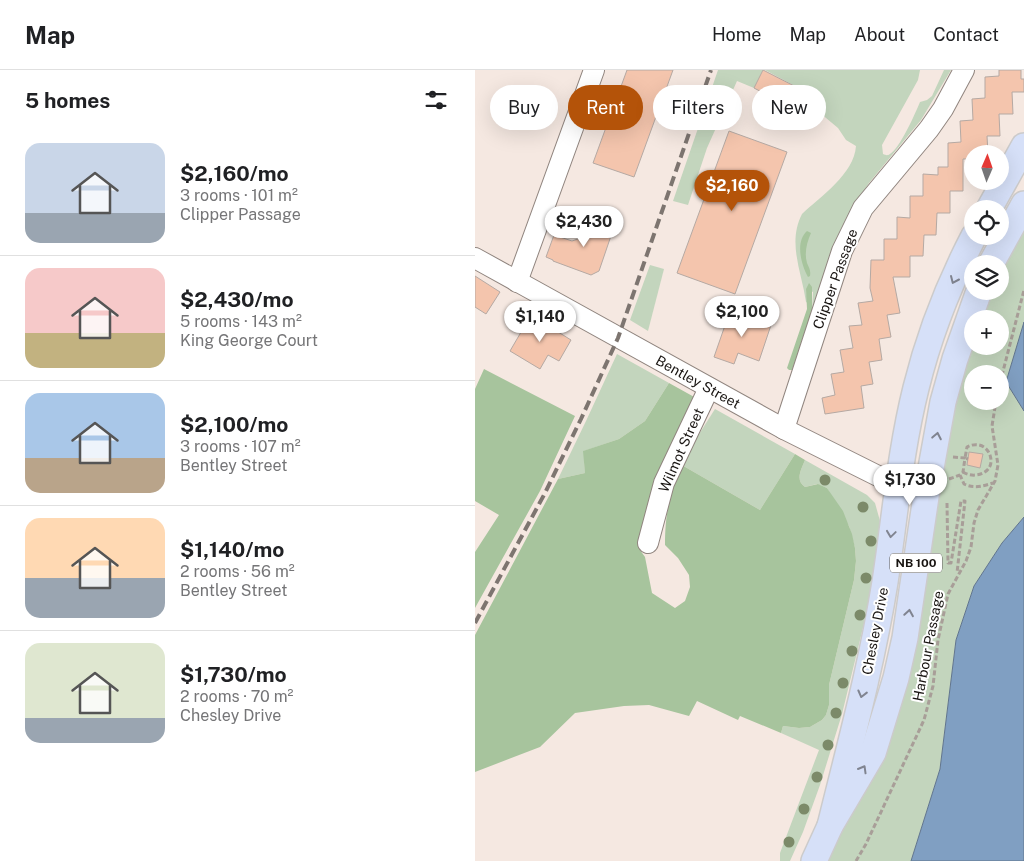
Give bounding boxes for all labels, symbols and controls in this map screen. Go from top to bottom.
text: Map [25,21,75,49]
text: Home [712,24,762,45]
text: Map [790,24,826,45]
text: About [854,24,905,45]
text: Contact [933,24,999,45]
chip: Buy [490,85,558,130]
chip: Rent [568,85,643,130]
chip: Filters [653,85,742,130]
chip: New [752,85,826,130]
icon: filters [422,86,450,114]
text: 5 homes [25,88,110,113]
north arrow [964,145,1009,190]
map controls [964,145,1009,410]
text: $2,160/mo [180,161,289,186]
icon: home [65,163,125,223]
pin: $2,160 [691,170,773,212]
text: $2,160 [705,176,759,195]
text: 3 rooms · 101 m² [180,186,298,205]
button: locate [964,200,1009,245]
text: Clipper Passage [180,205,301,224]
pin: $2,430 [543,206,625,248]
text: $2,430 [556,212,612,231]
street label: Clipper Passage [809,227,861,331]
button: layers [964,255,1009,300]
one-way arrow [949,275,960,284]
text: $2,430/mo [180,287,293,312]
icon: home [65,288,125,348]
pin: $2,100 [701,296,783,338]
pin: $1,140 [499,300,581,343]
text: $2,100 [716,302,768,321]
text: $1,140 [515,307,565,326]
button: + [964,310,1009,355]
text: 5 rooms · 143 m² [180,312,302,331]
text: King George Court [180,331,318,350]
street label: Bentley Street [653,352,743,412]
button: − [964,365,1009,410]
street label: Wilmot Street [655,405,707,495]
text: $2,100/mo [180,412,288,437]
icon: home [65,413,125,473]
one-way arrow [931,431,941,440]
text: 3 rooms · 107 m² [180,437,301,456]
text: Bentley Street [180,456,287,475]
pin: $1,730 [869,464,951,506]
text: $1,730 [884,470,936,489]
one-way arrow [886,531,897,539]
text: $1,140/mo [180,537,284,562]
icon: home [65,538,125,598]
road number: NB 100 [890,553,942,572]
text: 2 rooms · 56 m² [180,562,295,581]
text: Bentley Street [180,581,287,600]
street label: Chesley Drive [859,586,891,676]
street label: Harbour Passage [909,589,947,703]
one-way arrow [903,609,913,618]
text: $1,730/mo [180,662,287,687]
icon: home [65,663,125,723]
text: 2 rooms · 70 m² [180,687,293,706]
one-way arrow [857,690,868,699]
text: Chesley Drive [180,706,281,725]
one-way arrow [857,765,867,774]

